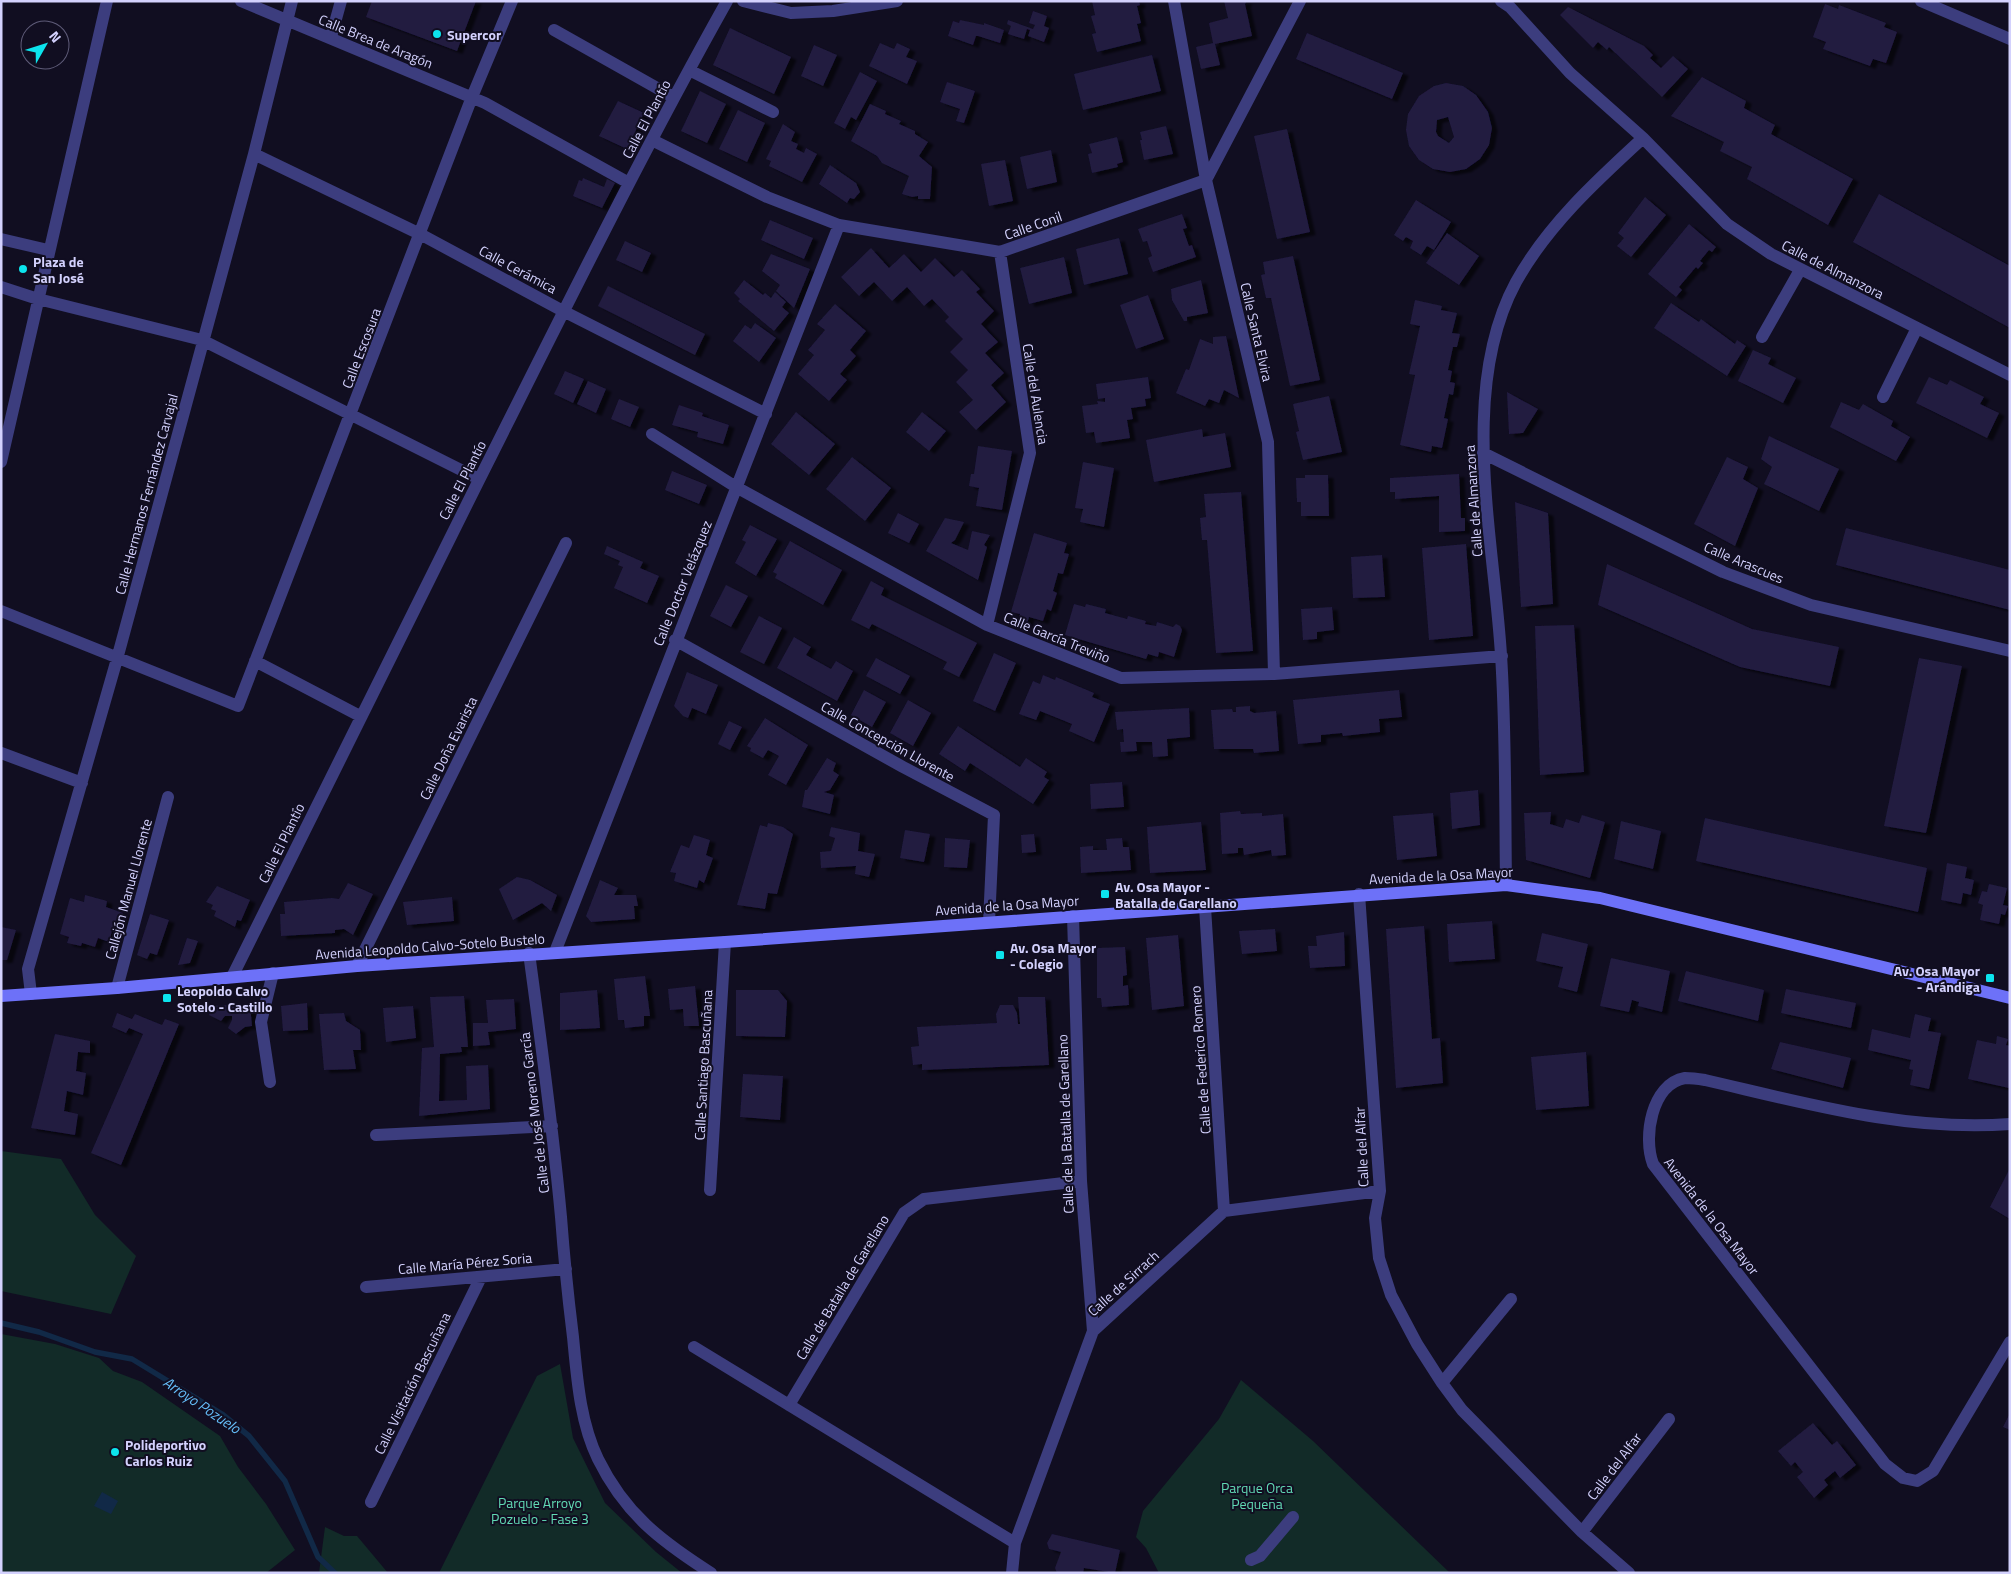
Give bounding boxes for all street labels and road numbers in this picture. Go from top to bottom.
street label: Calle Brea de Aragón [316,8,436,74]
street label: Calle El Plantío [616,76,676,162]
street label: Calle Conil [1001,205,1065,245]
street label: Calle de Almanzora [1778,234,1888,304]
street label: Calle Cerámica [475,240,561,298]
street label: Calle Santa Elvira [1235,280,1279,384]
street label: Calle Escosura [336,305,386,391]
street label: Calle del Aulencia [1018,342,1054,446]
street label: Calle Hermanos Fernández Carvajal [109,391,183,597]
street label: Calle El Plantío [433,437,491,523]
street label: Calle de Almanzora [1459,444,1487,558]
street label: Calle Doctor Velázquez [647,517,717,649]
street label: Calle Arascues [1701,536,1787,588]
street label: Calle García Treviño [1000,606,1114,668]
street label: Calle Doña Evarista [414,693,482,803]
street label: Calle Concepción Llorente [817,695,959,787]
street label: Calle El Plantío [253,799,309,887]
street label: Callejón Manuel Llorente [99,816,157,962]
street label: Avenida de la Osa Mayor [1368,861,1514,889]
street label: Avenida de la Osa Mayor [934,889,1080,921]
street label: Avenida Leopoldo Calvo-Sotelo Bustelo [314,927,546,965]
street label: Calle de Federico Romero [1184,985,1216,1135]
street label: Calle Santiago Bascuñana [689,989,717,1141]
street label: Calle de José Moreno García [514,1031,554,1195]
street label: Calle de la Batalla de Garellano [1051,1034,1079,1214]
street label: Calle del Alfar [1348,1106,1374,1188]
street label: Avenida de la Osa Mayor [1659,1153,1765,1279]
street label: Calle de Batalla de Garellano [790,1210,894,1364]
street label: Calle de Sirrach [1083,1245,1163,1321]
street label: Calle María Pérez Soria [397,1247,533,1279]
street label: Calle Visitación Bascuñana [368,1308,456,1458]
street label: Calle del Alfar [1582,1428,1647,1504]

